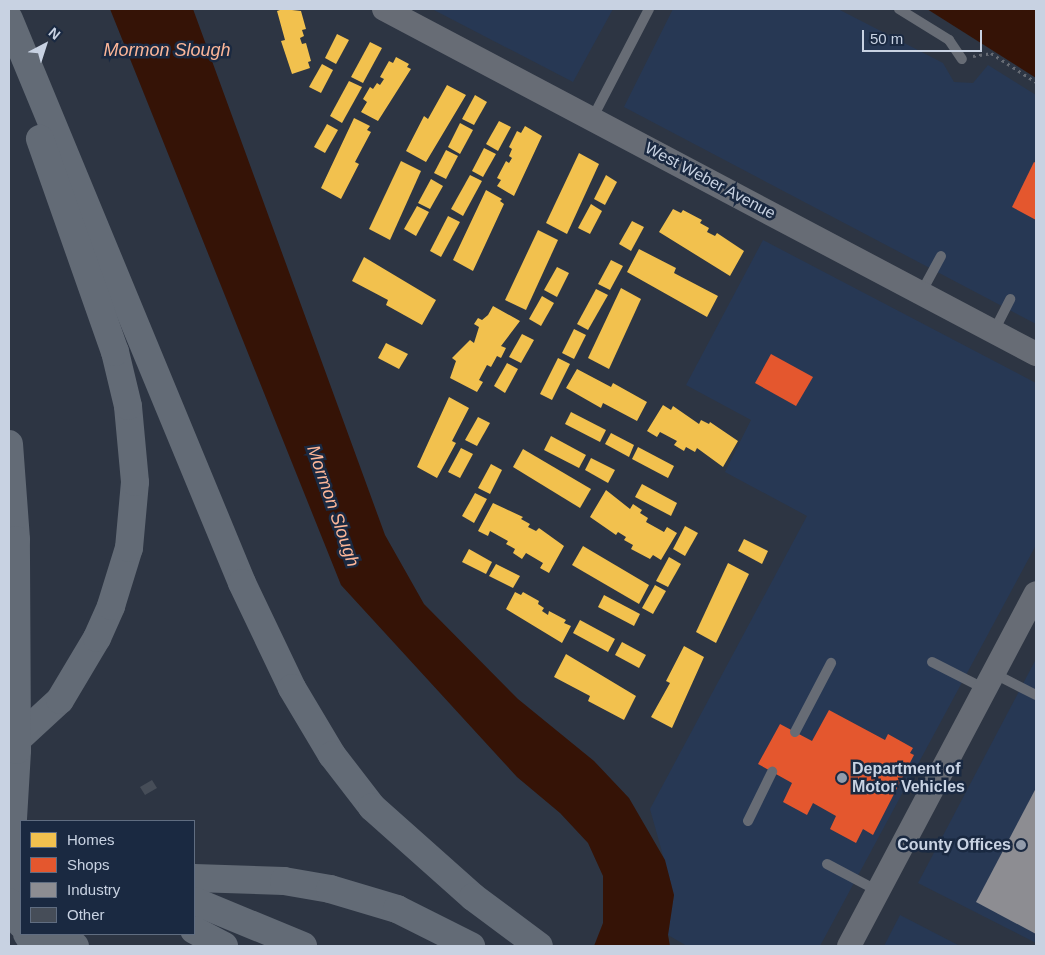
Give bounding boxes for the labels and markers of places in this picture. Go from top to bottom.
place label: Department of Motor Vehicles [852,759,965,797]
marker: Department of Motor Vehicles [836,772,848,784]
place label: County Offices [897,835,1011,855]
marker: County Offices [1015,839,1027,851]

